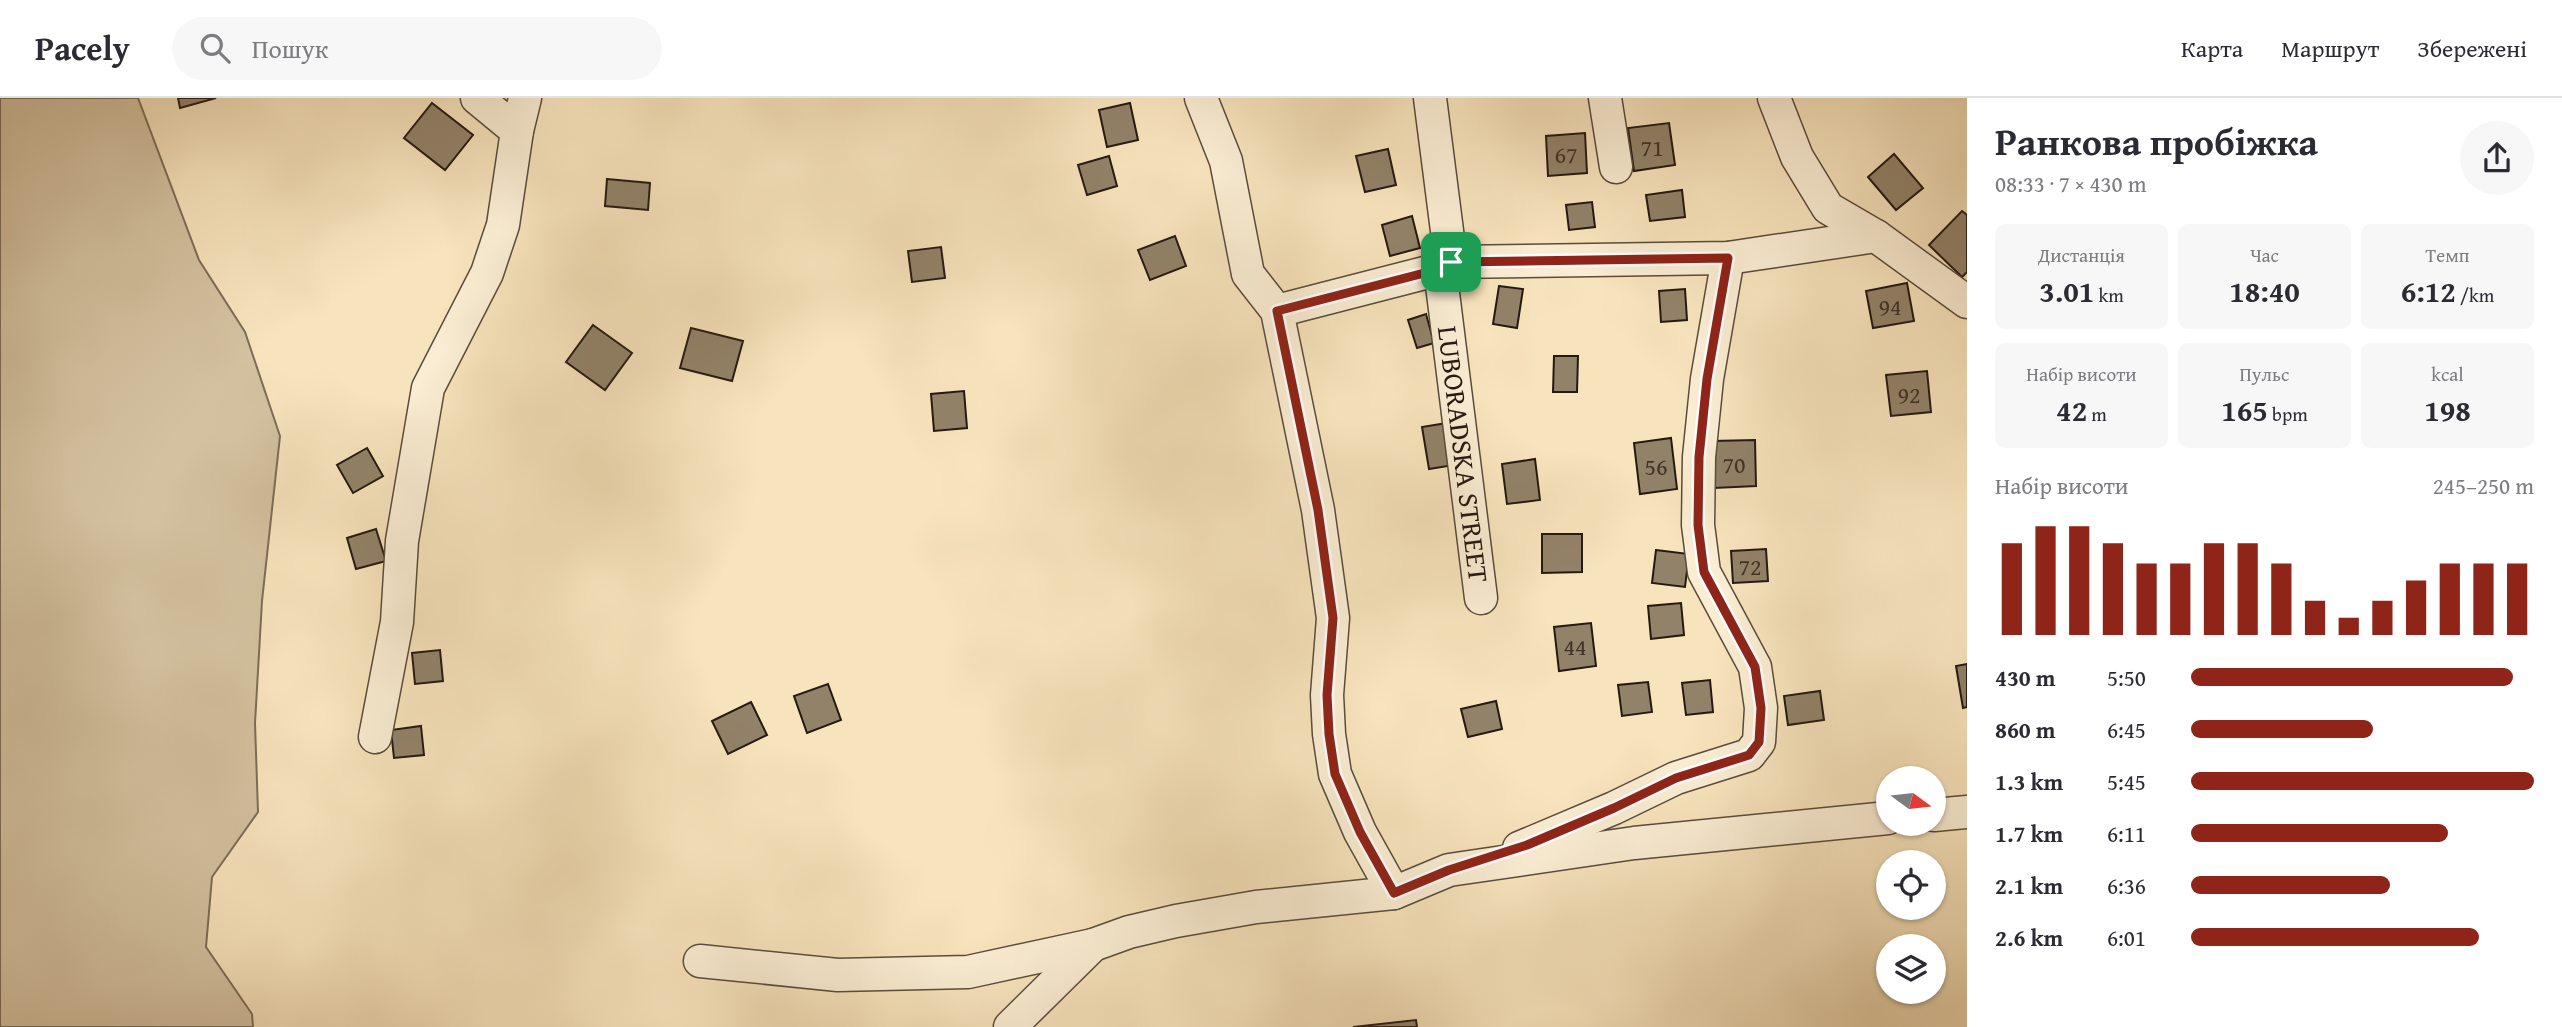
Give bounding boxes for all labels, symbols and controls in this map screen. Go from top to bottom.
search box [172,17,662,80]
text: Pacely [35,24,130,72]
icon: search [196,29,234,67]
text: Пошук [252,29,328,68]
text: Карта [2181,31,2243,66]
text: Маршрут [2281,31,2379,66]
text: Збережені [2417,31,2527,66]
text: Ранкова пробіжка [1995,113,2318,169]
button: share [2460,121,2534,195]
house number: 71 [1640,130,1664,165]
house number: 67 [1554,137,1578,172]
text: 08:33 · 7 × 430 m [1995,167,2147,200]
pin [1421,232,1481,292]
text: Дистанція [2038,241,2125,269]
text: Час [2250,241,2279,269]
text: Темп [2426,241,2469,269]
icon: arrive [1432,243,1470,281]
text: 3.01 [2039,269,2094,313]
text: 18:40 [2229,269,2300,313]
text: 6:12 [2401,269,2456,313]
text: km [2094,281,2124,309]
text: /km [2456,281,2494,309]
house number: 94 [1878,289,1902,324]
street label: LUBORADSKA STREET [1428,323,1500,585]
text: Набір висоти [2026,360,2137,388]
text: Пульс [2240,360,2289,388]
text: kcal [2431,360,2464,388]
house number: 92 [1897,377,1921,412]
text: 42 [2056,388,2087,432]
text: 165 [2221,388,2268,432]
text: 198 [2424,388,2471,432]
text: m [2087,400,2107,428]
text: bpm [2268,400,2308,428]
house number: 70 [1722,447,1746,482]
house number: 56 [1644,449,1668,484]
text: Набір висоти [1995,469,2129,502]
text: 245–250 m [2433,469,2534,502]
house number: 72 [1738,549,1762,584]
house number: 44 [1563,629,1587,664]
text: 430 m [1995,661,2056,694]
text: 5:50 [2107,661,2146,694]
text: 860 m [1995,713,2056,746]
text: 6:45 [2107,713,2146,746]
text: 1.3 km [1995,765,2063,798]
text: 5:45 [2107,765,2146,798]
north arrow [1876,766,1946,836]
map controls [1876,766,1946,1004]
text: 1.7 km [1995,817,2063,850]
text: 6:11 [2107,817,2146,850]
button: locate [1876,850,1946,920]
text: 2.1 km [1995,869,2063,902]
text: 6:36 [2107,869,2146,902]
text: 2.6 km [1995,921,2063,954]
text: 6:01 [2107,921,2146,954]
button: layers [1876,934,1946,1004]

